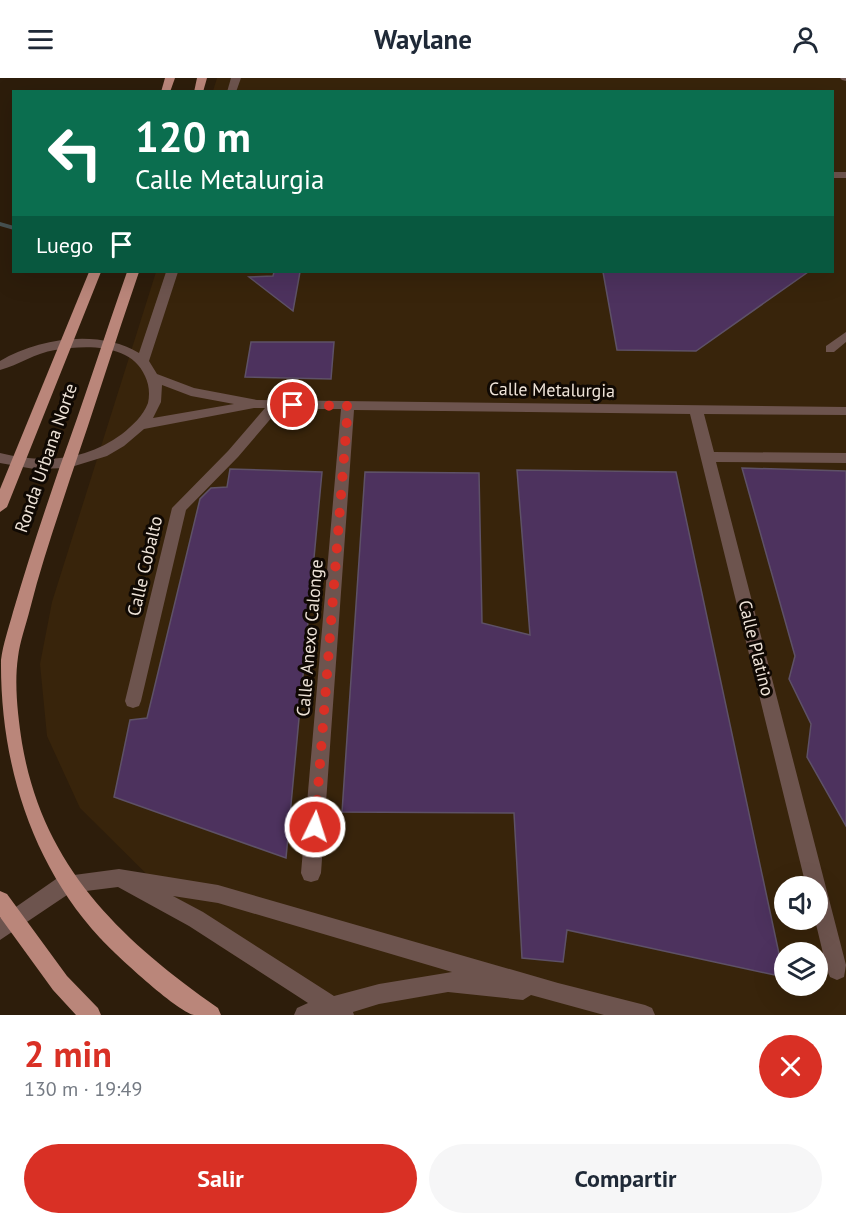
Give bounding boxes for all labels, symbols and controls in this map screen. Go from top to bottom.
text: Waylane [374,22,472,56]
icon: menu [24,23,57,56]
icon: person [789,23,822,56]
text: 120 m [135,109,251,164]
icon: left [36,114,114,192]
text: Calle Metalurgia [135,162,324,196]
icon: arrive [105,228,138,261]
text: Luego [36,231,93,259]
street label: Calle Metalurgia [489,377,615,402]
pin [267,379,318,430]
street label: Ronda Urbana Norte [9,380,82,535]
icon: arrive [276,388,309,421]
street label: Calle Cobalto [122,514,167,618]
street label: Calle Anexo Calonge [291,558,328,717]
street label: Calle Platino [733,598,780,698]
position arrow [283,795,347,859]
map controls [774,876,828,996]
button: sound [774,876,828,930]
button: layers [774,942,828,996]
text: 2 min [24,1030,112,1077]
button: close [759,1035,822,1098]
text: 130 m · 19:49 [24,1076,142,1102]
button: Salir [24,1144,417,1213]
button: Compartir [429,1144,822,1213]

